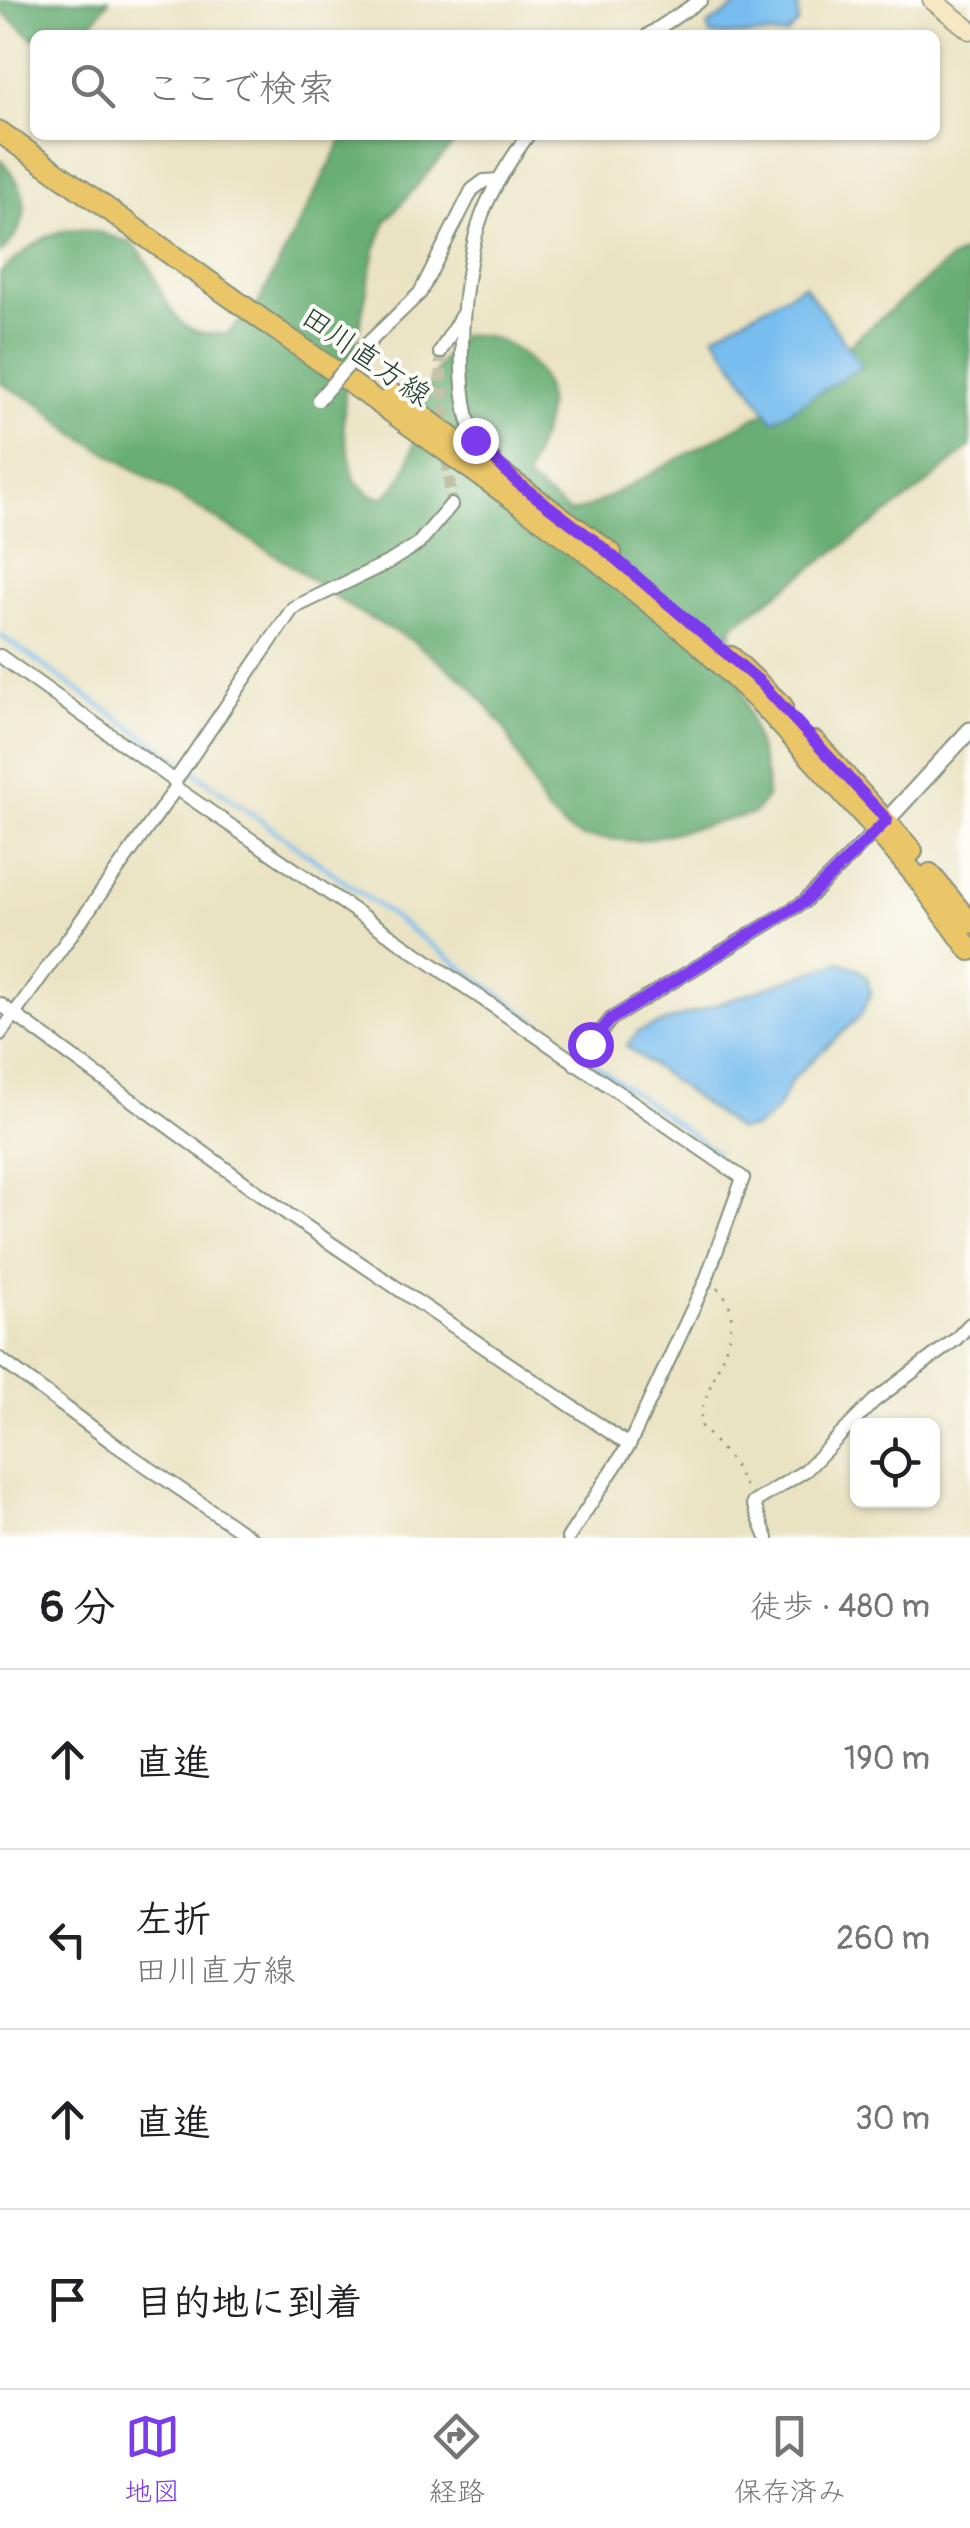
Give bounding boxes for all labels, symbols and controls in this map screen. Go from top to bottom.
search box [30,30,940,140]
icon: search [65,58,120,113]
text: ここで検索 [145,65,335,113]
street label: 田川直方線 [294,298,438,415]
route end [453,418,499,464]
route start [568,1022,614,1068]
map controls [850,1418,940,1508]
button: locate [850,1418,940,1508]
text: 6 分 [40,1582,116,1634]
text: 徒歩 · 480 m [750,1587,930,1627]
icon: ahead [40,1732,95,1787]
text: 直進 [135,1739,211,1787]
text: 190 m [844,1739,930,1779]
text: 左折 [135,1896,211,1944]
icon: left [40,1912,95,1967]
text: 260 m [836,1919,930,1959]
text: 田川直方線 [135,1951,295,1991]
icon: ahead [40,2092,95,2147]
text: 直進 [135,2099,211,2147]
text: 30 m [855,2099,930,2139]
icon: arrive [40,2272,95,2327]
text: 目的地に到着 [135,2279,363,2327]
tab: 地図 [124,2409,180,2510]
tab: 経路 [429,2409,485,2510]
tab: 保存済み [734,2409,846,2510]

